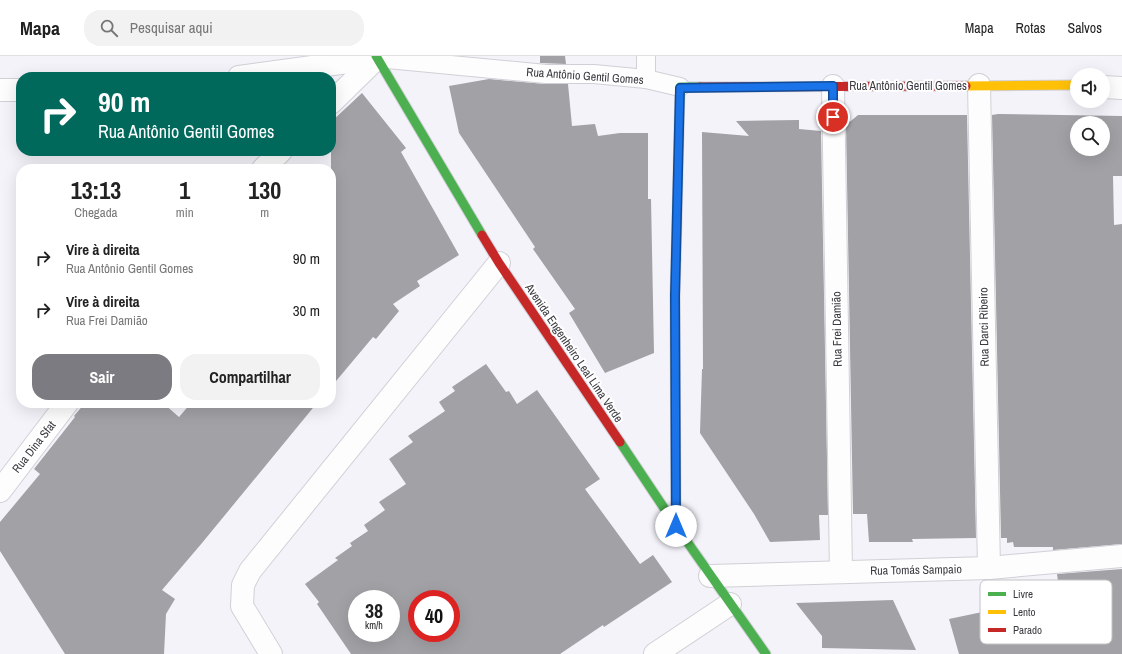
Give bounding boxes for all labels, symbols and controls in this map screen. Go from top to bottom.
search box [84,10,364,46]
text: Mapa [20,15,60,41]
icon: search [98,17,120,39]
text: Pesquisar aqui [130,17,213,38]
text: Mapa [965,19,994,37]
text: Rotas [1016,19,1046,37]
text: Salvos [1068,19,1102,37]
street label: Rua Antônio Gentil Gomes [526,64,644,88]
map controls [1070,68,1110,156]
button: sound [1070,68,1110,108]
street label: Rua Antônio Gentil Gomes [849,78,967,94]
text: 90 m [98,83,150,121]
icon: right [32,88,84,140]
pin [816,100,850,134]
icon: arrive [822,106,844,128]
button: search [1070,116,1110,156]
text: Rua Antônio Gentil Gomes [98,119,274,144]
text: 13:13 [71,174,121,206]
text: 1 [179,174,190,206]
text: 130 [248,174,281,206]
text: Chegada [74,204,118,221]
text: min [176,204,194,221]
text: m [260,204,269,221]
text: Vire à direita [66,239,140,260]
icon: right [32,247,54,269]
text: 90 m [293,248,320,269]
text: Rua Antônio Gentil Gomes [66,260,193,277]
street label: Avenida Engenheiro Leal Lima Verde [521,280,626,425]
street label: Rua Darci Ribeiro [975,287,993,367]
text: Vire à direita [66,291,140,312]
street label: Rua Frei Damião [828,291,846,367]
icon: right [32,299,54,321]
text: 30 m [293,300,320,321]
text: Rua Frei Damião [66,312,148,329]
button: Sair [32,354,172,400]
button: Compartilhar [180,354,320,400]
street label: Rua Dina Sfat [9,418,59,476]
position arrow [655,505,697,547]
street label: Rua Tomás Sampaio [870,561,962,579]
legend [980,580,1112,644]
text: Livre [1013,587,1033,601]
speed limit sign: 40 [408,590,460,642]
text: 38 [365,597,383,624]
text: Lento [1013,605,1036,619]
text: km/h [365,619,383,632]
text: Parado [1013,623,1042,637]

